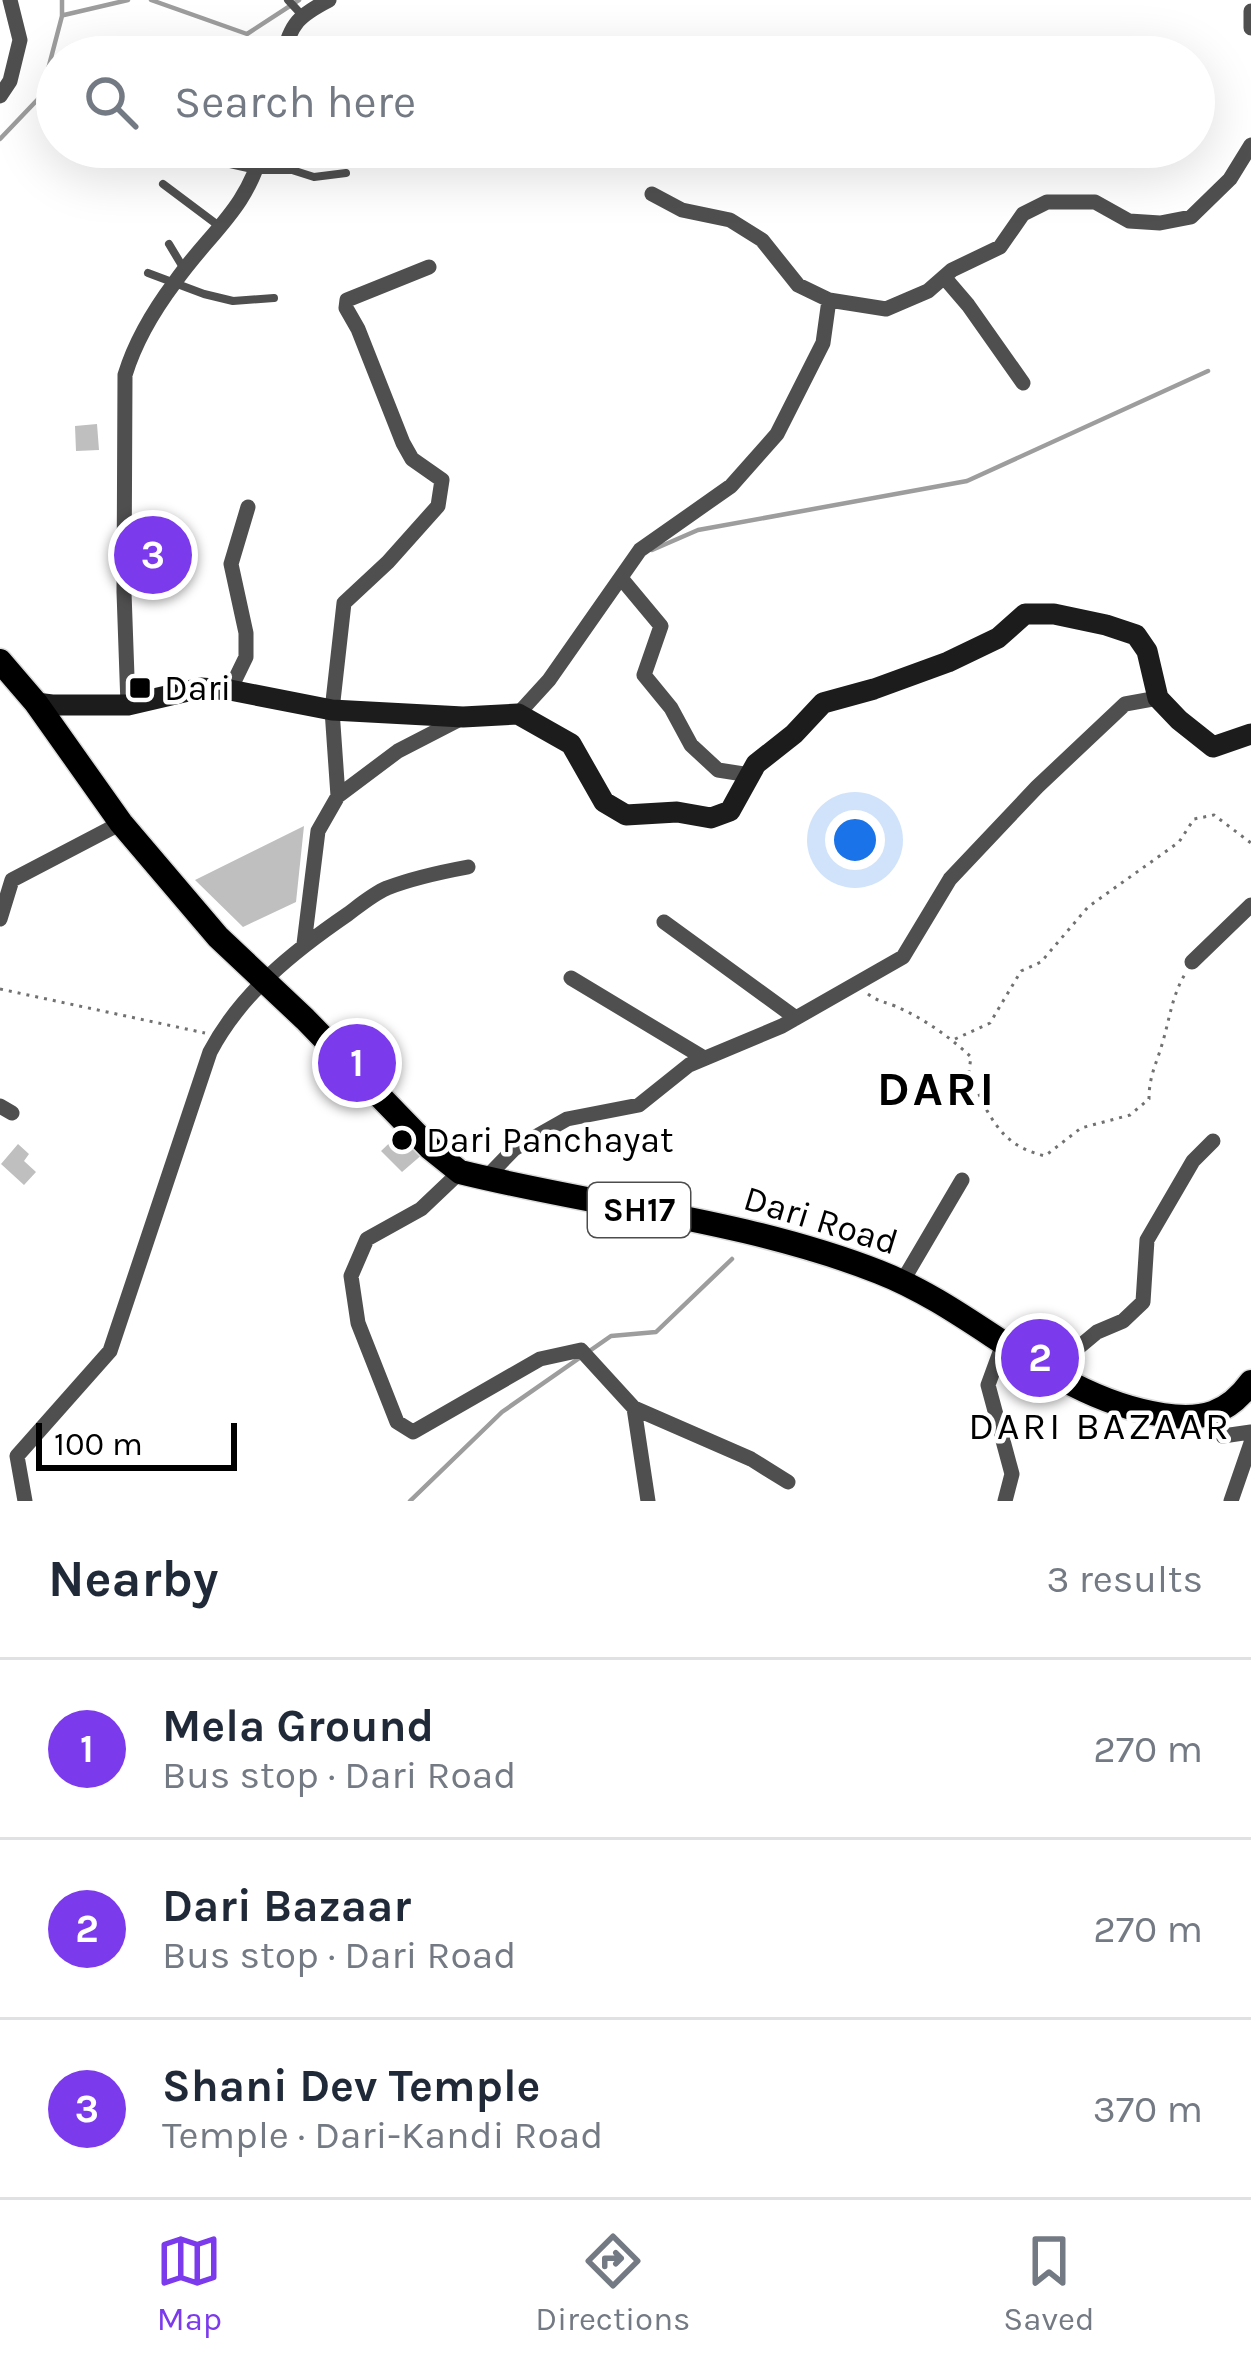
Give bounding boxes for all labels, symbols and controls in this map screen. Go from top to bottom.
search box [36,36,1215,168]
icon: search [78,69,144,135]
text: Search here [174,76,416,128]
pin: 3 [114,510,192,600]
place label: Dari [164,667,231,709]
marker: Dari [127,675,153,701]
your location [825,810,885,870]
pin: 1 [318,1018,396,1108]
district label: DARI [877,1061,997,1117]
place label: Dari Panchayat [426,1119,674,1161]
marker: Dari Panchayat [389,1127,415,1153]
street label: Dari Road [739,1177,903,1263]
road number: SH17 [588,1183,690,1237]
pin: 2 [1001,1313,1079,1403]
district label: DARI BAZAAR [968,1403,1232,1449]
scale bar [36,1417,237,1470]
text: 100 m [54,1425,143,1463]
text: Nearby [48,1549,218,1609]
text: 3 results [1046,1556,1203,1602]
text: Mela Ground [162,1700,434,1752]
text: 1 [80,1726,94,1772]
text: 270 m [1093,1726,1203,1772]
text: Bus stop · Dari Road [162,1752,516,1798]
text: Dari Bazaar [162,1880,411,1932]
text: 2 [75,1906,99,1952]
text: 270 m [1093,1906,1203,1952]
text: Bus stop · Dari Road [162,1932,516,1978]
text: Shani Dev Temple [162,2060,540,2112]
text: 3 [75,2086,99,2132]
text: 370 m [1093,2086,1203,2132]
text: Temple · Dari-Kandi Road [162,2112,603,2158]
tab: Map [156,2228,222,2338]
tab: Directions [535,2228,690,2338]
tab: Saved [1003,2228,1095,2338]

